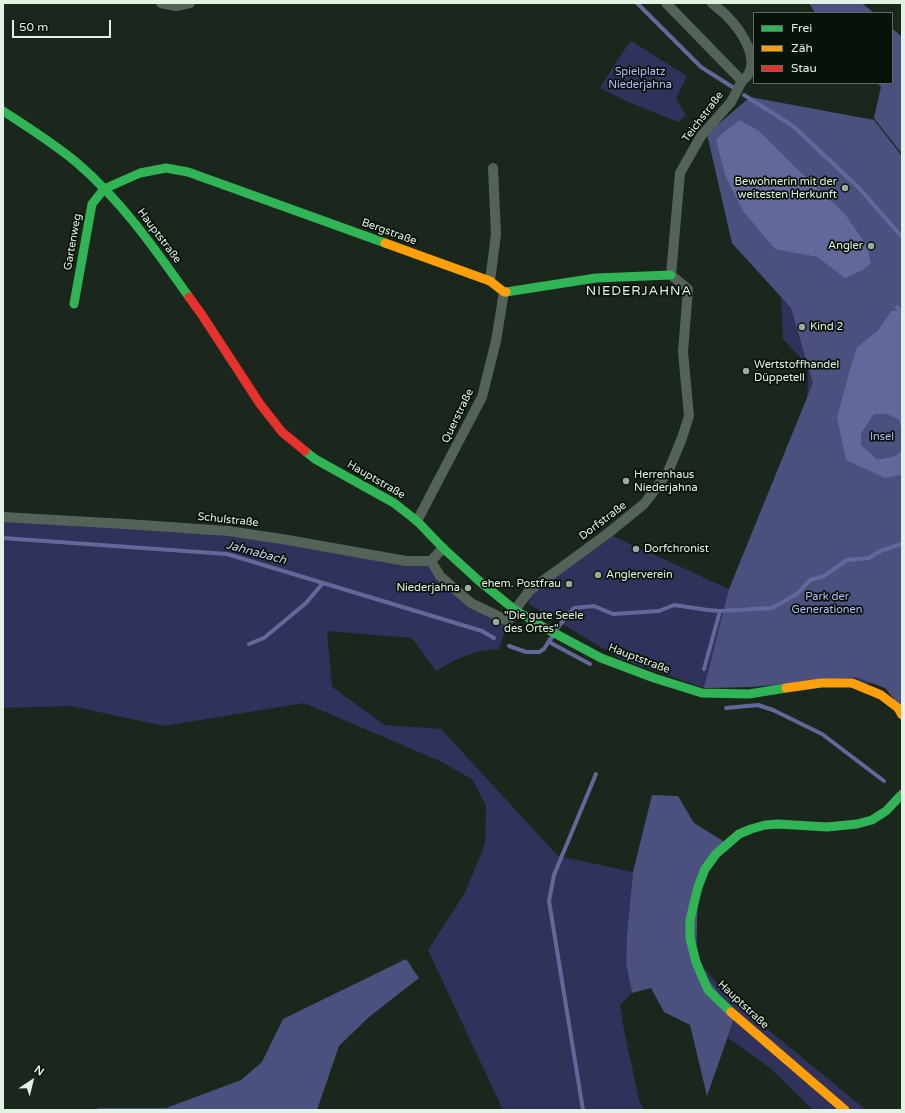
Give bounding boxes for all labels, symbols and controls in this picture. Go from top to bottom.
scale bar [14,12,113,38]
legend [753,12,893,84]
text: 50 m [19,20,48,34]
text: Frei [791,21,812,35]
text: Zäh [791,41,813,55]
text: Stau [791,61,817,75]
park label: Spielplatz Niederjahna [608,65,672,91]
street label: Teichstraße [680,89,726,145]
place label: Bewohnerin mit der weitesten Herkunft [735,175,837,201]
marker: Bewohnerin mit der weitesten Herkunft [840,183,850,193]
street label: Hauptstraße [134,206,184,266]
street label: Gartenweg [62,213,84,271]
street label: Bergstraße [360,216,418,248]
place label: Angler [828,239,863,253]
marker: Angler [866,241,876,251]
district label: NIEDERJAHNA [586,284,692,300]
place label: Kind 2 [810,320,844,334]
marker: Kind 2 [797,322,807,332]
place label: Wertstoffhandel Düppetell [754,358,839,384]
marker: Wertstoffhandel Düppetell [741,366,751,376]
street label: Querstraße [439,387,477,445]
park label: Insel [870,430,894,444]
street label: Hauptstraße [345,458,407,502]
place label: Herrenhaus Niederjahna [634,468,698,494]
marker: Herrenhaus Niederjahna [621,476,631,486]
street label: Dorfstraße [577,499,629,543]
street label: Schulstraße [197,510,259,530]
water label: Jahnabach [224,538,288,568]
place label: Dorfchronist [644,542,709,556]
marker: Dorfchronist [631,544,641,554]
place label: Anglerverein [606,568,673,582]
marker: Anglerverein [593,570,603,580]
place label: ehem. Postfrau [481,577,561,591]
marker: ehem. Postfrau [564,579,574,589]
place label: Niederjahna [396,581,460,595]
marker: Niederjahna [463,583,473,593]
park label: Park der Generationen [792,590,862,616]
place label: "Die gute Seele des Ortes" [504,609,584,635]
marker: "Die gute Seele des Ortes" [491,617,501,627]
street label: Hauptstraße [606,641,672,677]
street label: Hauptstraße [715,978,771,1032]
north arrow [12,1061,52,1101]
text: N [32,1063,47,1079]

